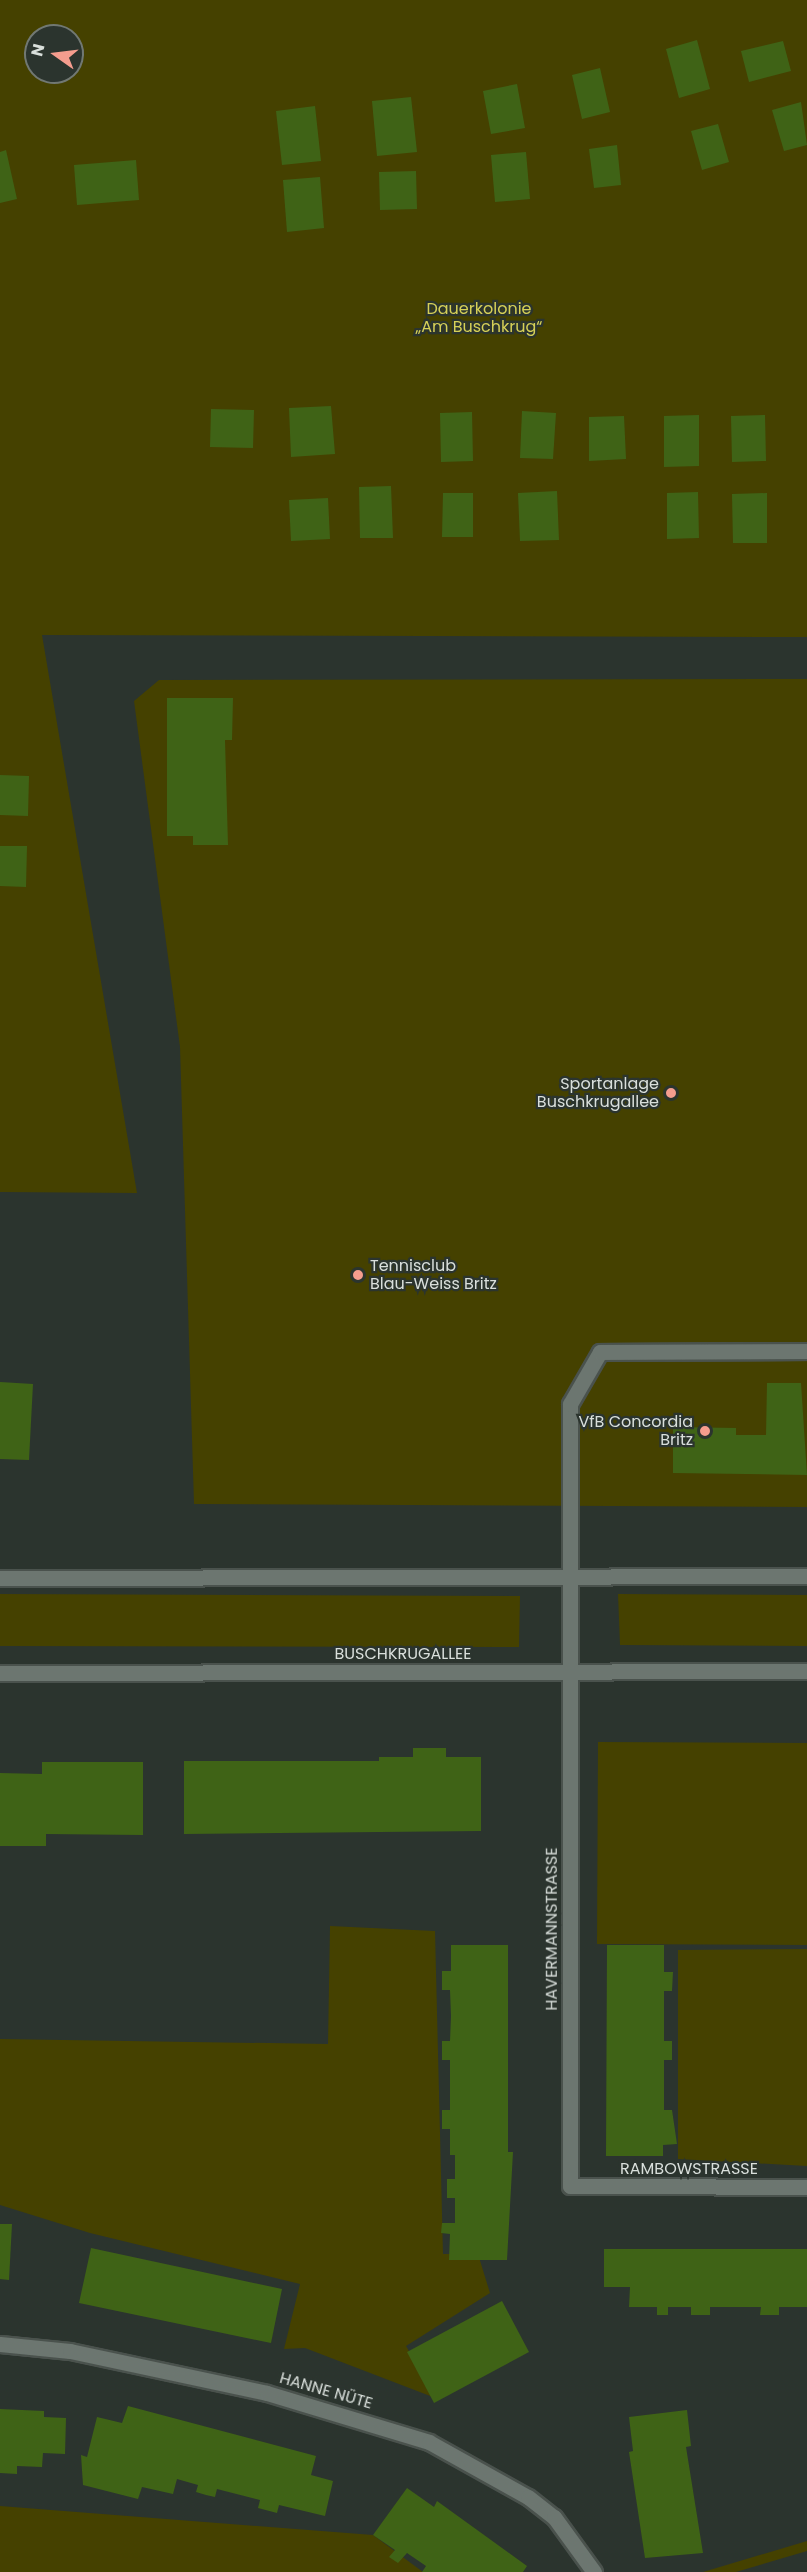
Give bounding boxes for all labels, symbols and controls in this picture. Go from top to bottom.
north arrow [24,24,84,84]
text: N [25,41,51,59]
park label: Dauerkolonie „Am Buschkrug“ [416,299,542,337]
place label: Sportanlage Buschkrugallee [537,1074,659,1112]
marker: Sportanlage Buschkrugallee [664,1086,678,1100]
place label: Tennisclub Blau-Weiss Britz [370,1256,497,1294]
marker: Tennisclub Blau-Weiss Britz [351,1268,365,1282]
place label: VfB Concordia Britz [579,1412,693,1450]
marker: VfB Concordia Britz [698,1424,712,1438]
street label: BUSCHKRUGALLEE [334,1644,472,1664]
street label: HAVERMANNSTRASSE [542,1847,562,2011]
street label: RAMBOWSTRASSE [620,2159,758,2179]
street label: HANNE NÜTE [277,2369,375,2413]

